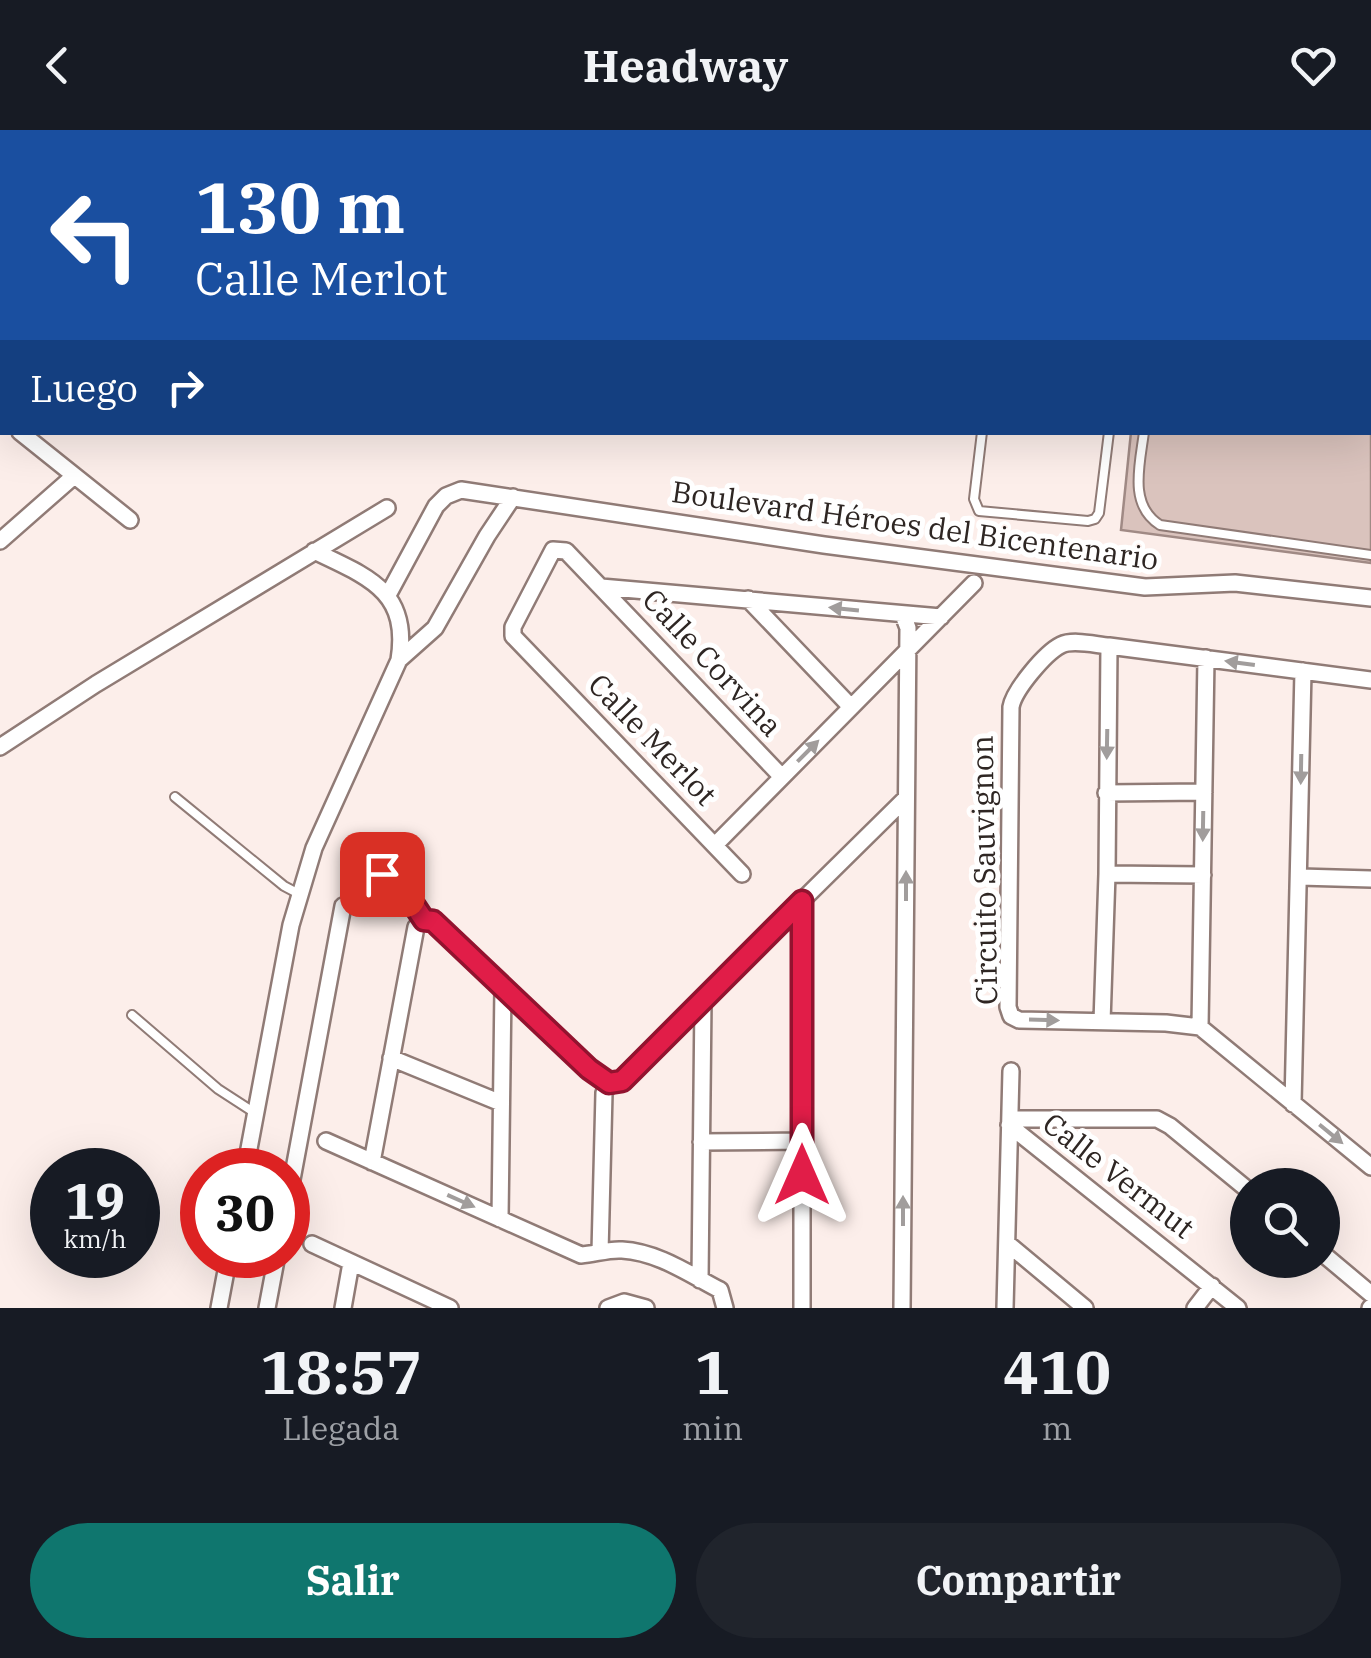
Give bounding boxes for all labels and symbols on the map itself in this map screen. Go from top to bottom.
street label: Boulevard Héroes del Bicentenario [669,471,1161,578]
street label: Calle Corvina [635,580,791,744]
one-way arrow [827,601,859,617]
one-way arrow [1223,655,1255,671]
street label: Calle Merlot [580,665,726,813]
one-way arrow [1099,728,1115,760]
street label: Circuito Sauvignon [962,735,1005,1005]
one-way arrow [796,739,820,763]
one-way arrow [1293,753,1309,785]
one-way arrow [1195,810,1211,842]
pin [340,832,425,917]
one-way arrow [898,869,914,901]
one-way arrow [1029,1013,1061,1029]
street label: Calle Vermut [1035,1103,1203,1246]
position arrow [750,1123,854,1227]
one-way arrow [1318,1123,1343,1144]
speed limit sign: 30 [180,1148,310,1278]
one-way arrow [446,1193,476,1209]
one-way arrow [895,1194,911,1226]

